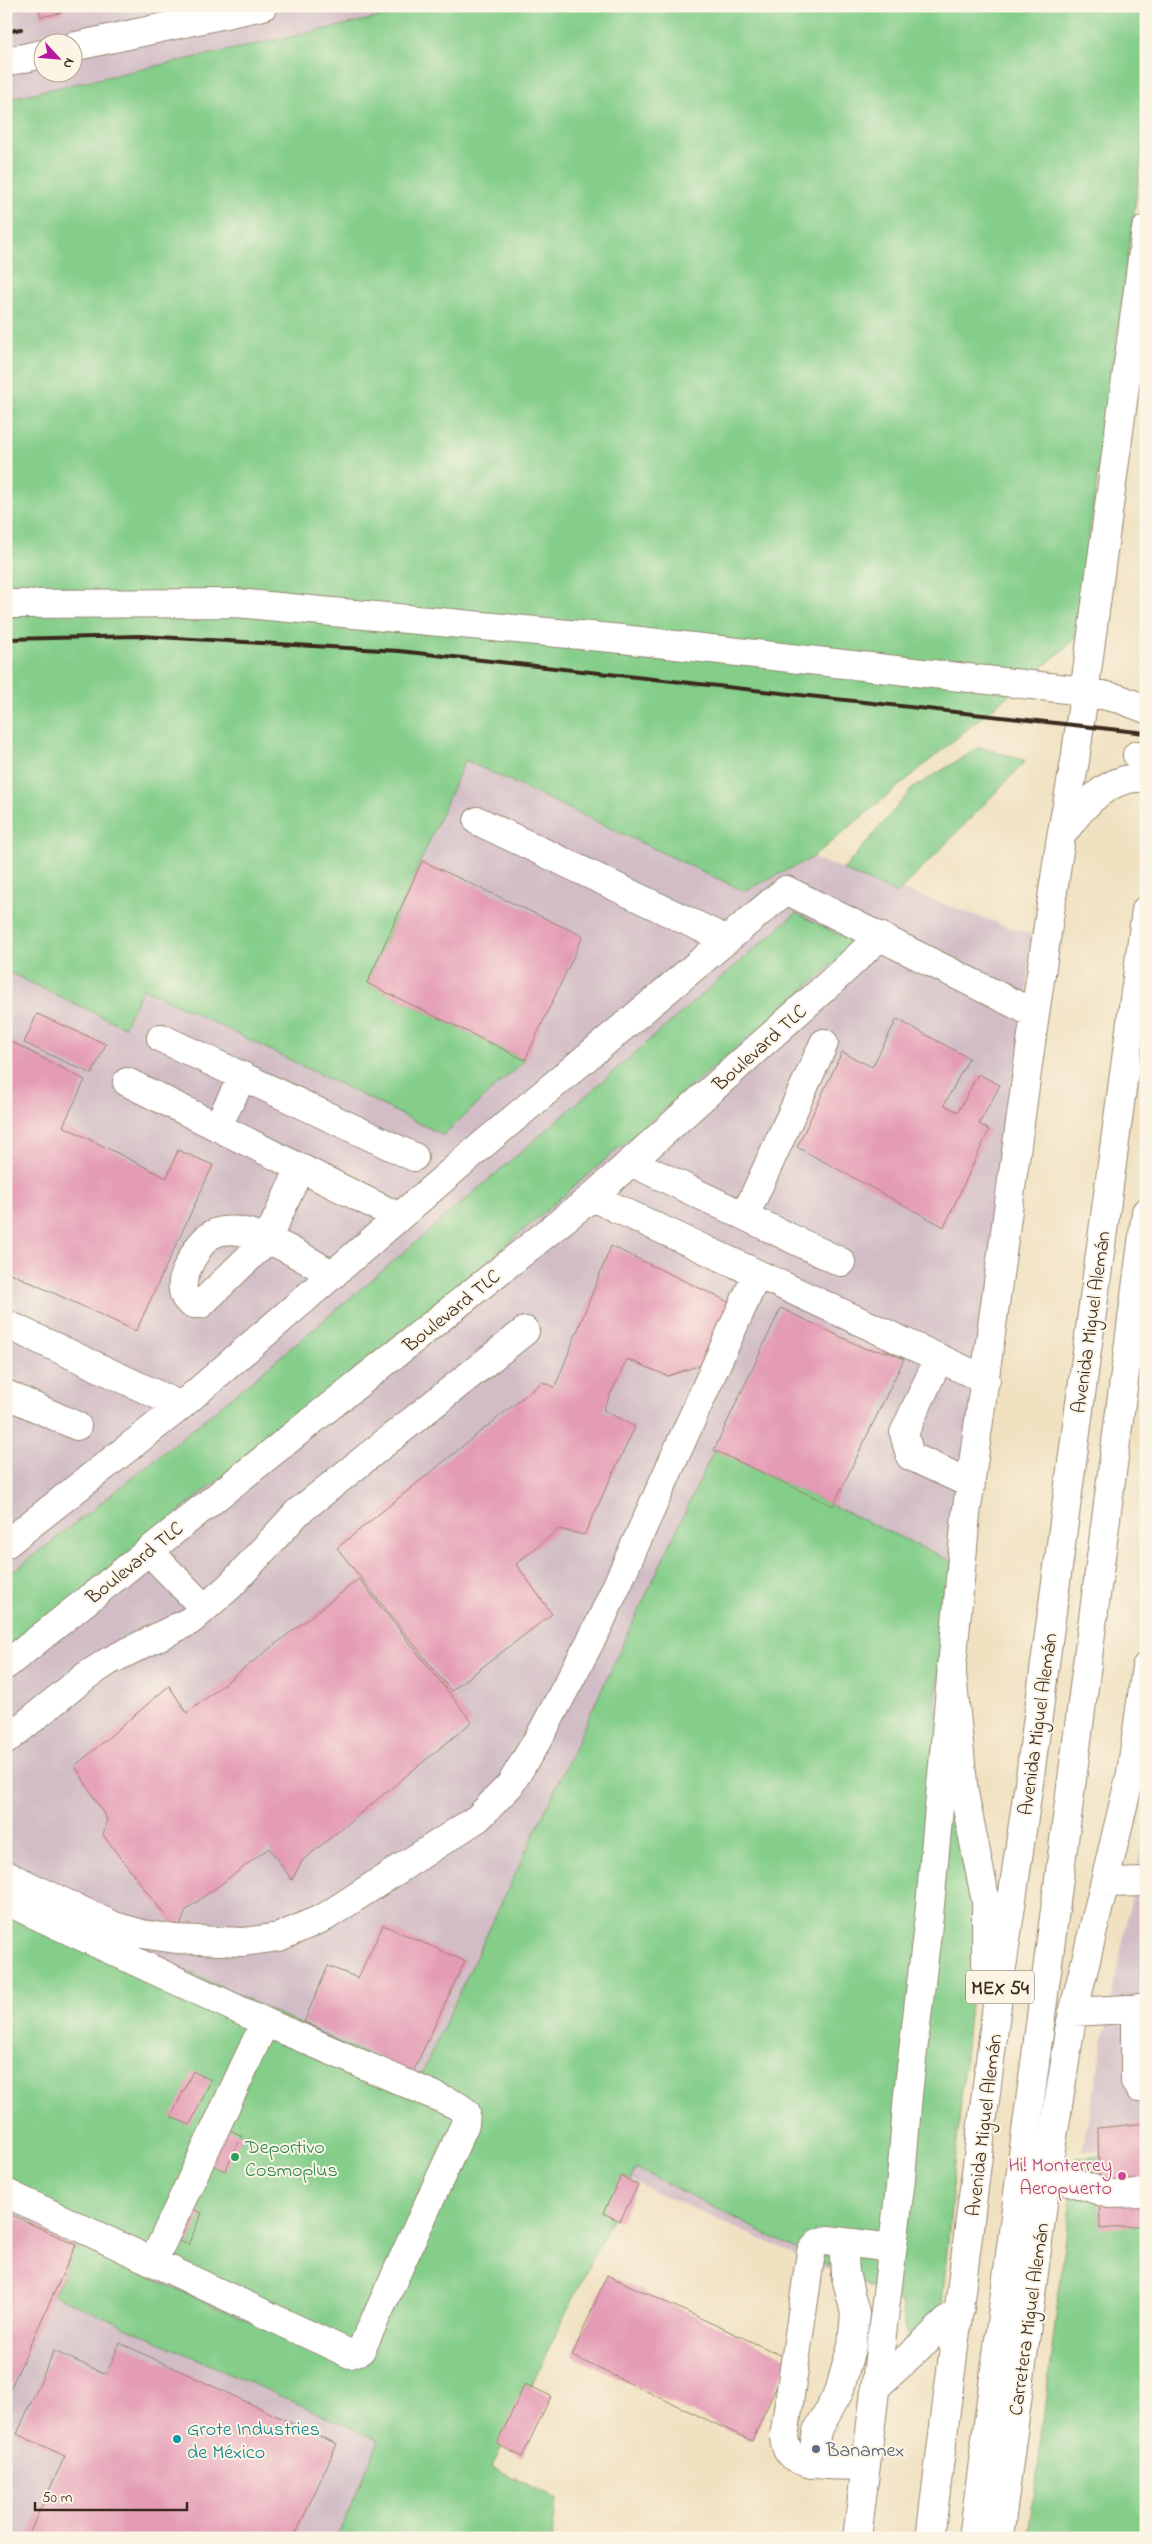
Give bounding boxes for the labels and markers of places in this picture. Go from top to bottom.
place label: Deportivo Cosmoplus [244,2134,338,2186]
marker: Deportivo Cosmoplus [229,2151,241,2163]
place label: Hi! Monterrey Aeropuerto [1008,2152,1112,2204]
marker: Hi! Monterrey Aeropuerto [1116,2170,1128,2182]
place label: Grote Industries de México [187,2416,320,2468]
marker: Grote Industries de México [171,2433,183,2445]
place label: Banamex [825,2437,904,2466]
marker: Banamex [810,2443,822,2455]

